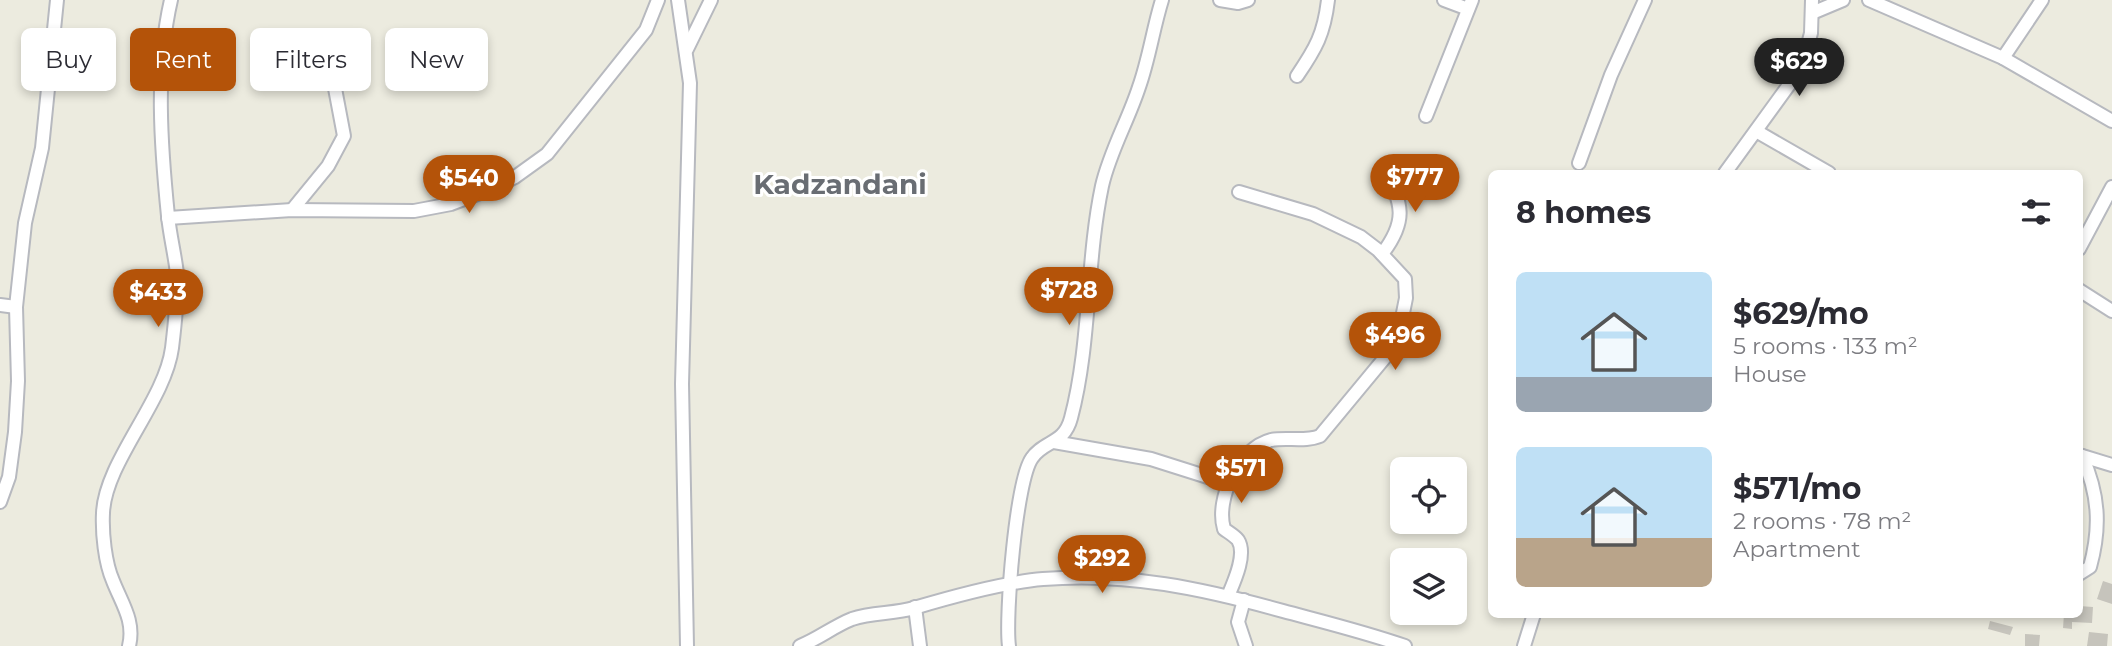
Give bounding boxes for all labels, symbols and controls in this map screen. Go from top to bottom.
chip: Buy [21,28,116,91]
chip: Rent [130,28,236,91]
chip: Filters [250,28,371,91]
chip: New [385,28,488,91]
pin: $629 [1758,38,1840,98]
text: $629 [1770,47,1828,75]
pin: $777 [1374,154,1456,214]
pin: $540 [428,156,510,215]
text: $777 [1386,163,1444,191]
text: $540 [439,164,499,192]
district label: Kadzandani [753,167,927,201]
icon: filters [2017,193,2055,231]
text: 8 homes [1516,194,1651,231]
pin: $728 [1028,268,1110,327]
pin: $433 [117,270,199,329]
text: $728 [1040,276,1098,304]
text: $433 [129,278,187,306]
text: $629/mo [1733,295,1869,332]
icon: home [1572,300,1656,384]
pin: $496 [1354,312,1436,372]
text: $496 [1365,321,1425,349]
text: 5 rooms · 133 m² [1733,332,1918,360]
text: House [1733,360,1807,388]
pin: $571 [1200,446,1282,505]
text: $571 [1215,454,1267,482]
map controls [1390,457,1467,625]
button: locate [1390,457,1467,534]
text: $571/mo [1733,470,1861,507]
icon: home [1572,475,1656,559]
text: 2 rooms · 78 m² [1733,507,1911,535]
text: Apartment [1733,535,1861,563]
pin: $292 [1061,536,1143,595]
text: $292 [1074,544,1130,572]
button: layers [1390,548,1467,625]

